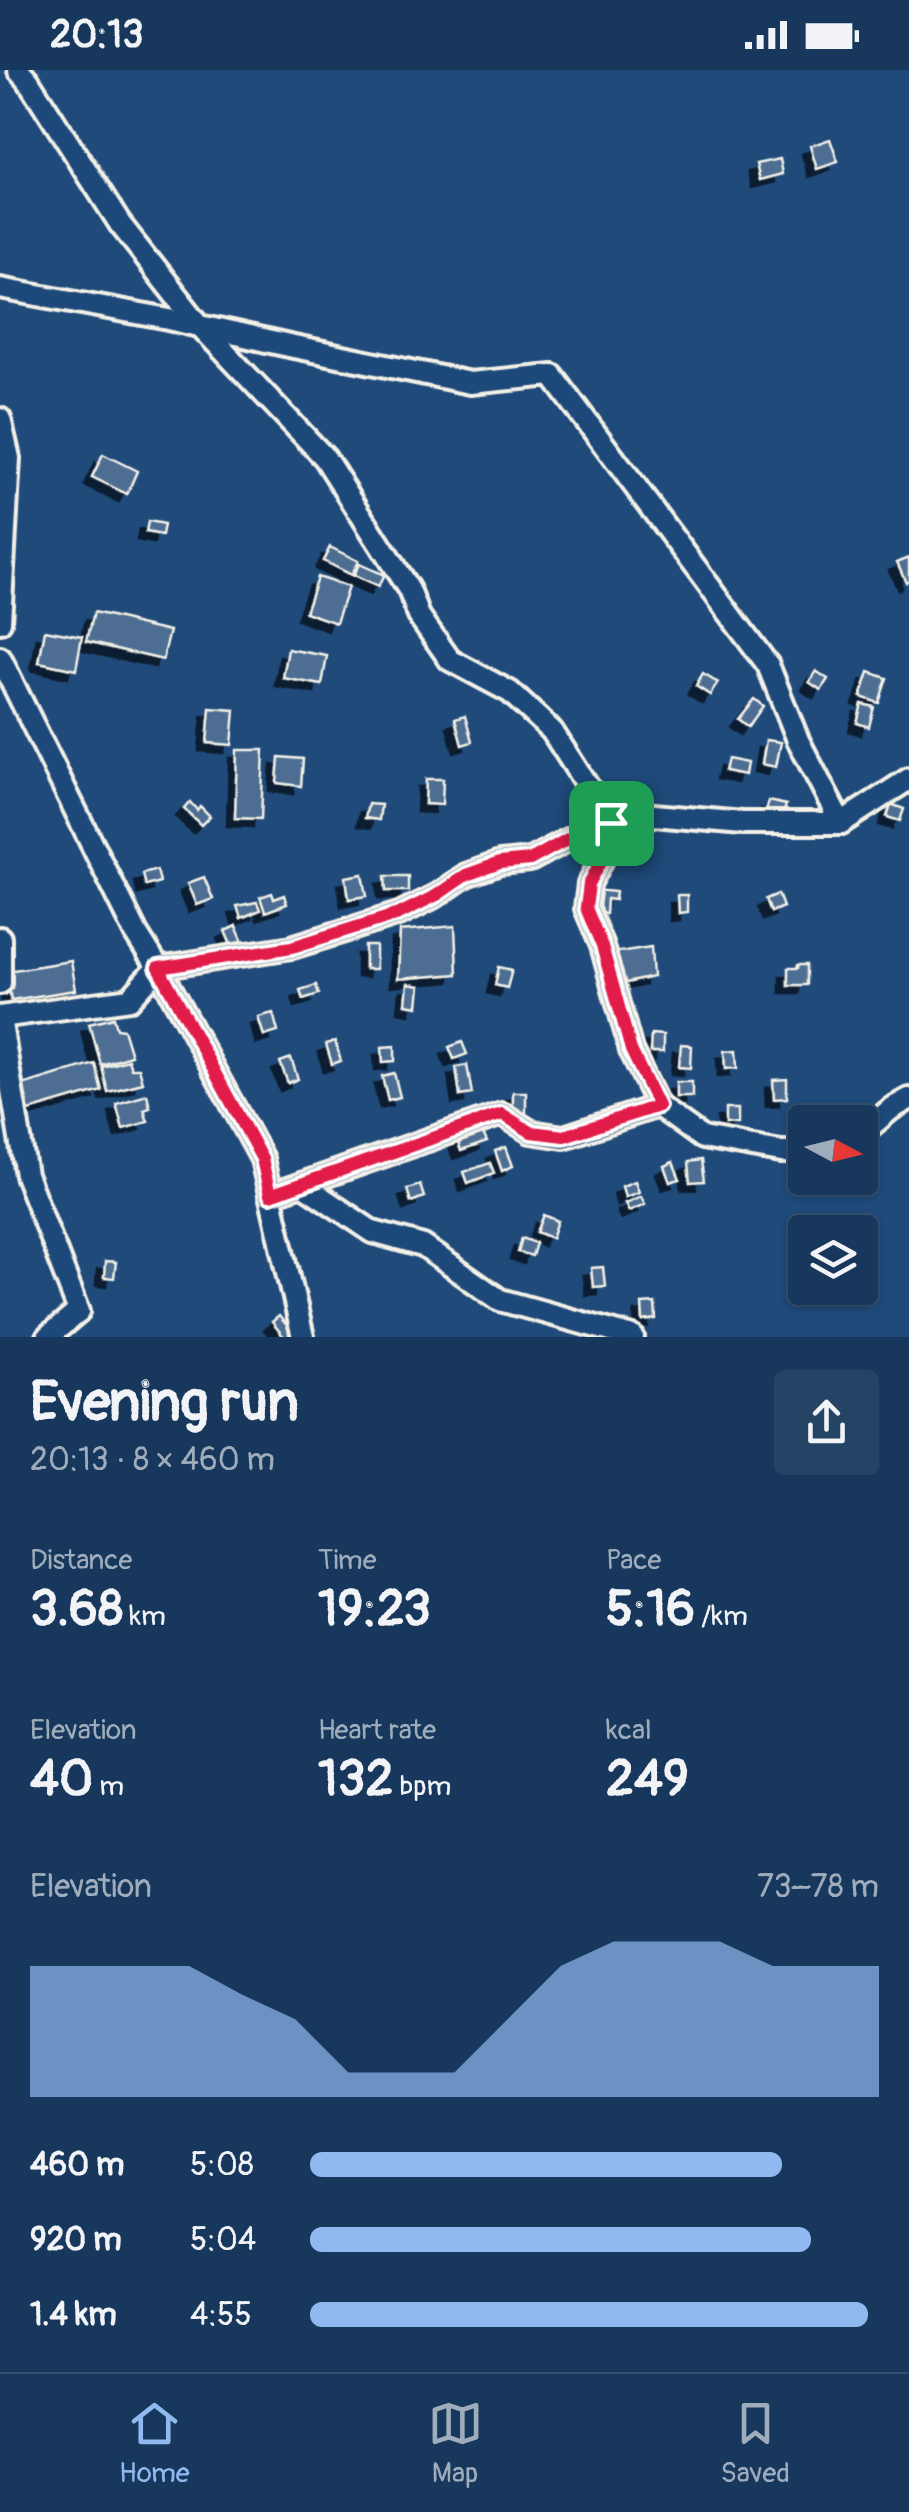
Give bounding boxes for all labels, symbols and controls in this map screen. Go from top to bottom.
text: 20:13 [50,11,143,59]
pin [569,781,654,866]
icon: arrive [584,796,639,851]
north arrow [788,1105,878,1195]
map controls [788,1105,878,1305]
button: layers [788,1215,878,1305]
text: Evening run [30,1368,299,1437]
button: share [774,1370,879,1475]
text: 20:13 · 8 × 460 m [30,1440,275,1480]
text: Distance [30,1543,132,1578]
text: Time [318,1543,377,1578]
text: Pace [606,1543,661,1578]
text: 3.68 [30,1578,123,1641]
text: 19:23 [318,1578,431,1641]
text: 5:16 [606,1578,695,1641]
text: km [123,1599,166,1634]
text: /km [695,1599,748,1634]
text: Elevation [30,1713,137,1748]
text: Heart rate [318,1713,436,1748]
text: kcal [606,1713,652,1748]
text: 40 [30,1748,93,1811]
text: 132 [318,1748,393,1811]
text: 249 [606,1748,689,1811]
text: m [93,1769,124,1804]
text: bpm [393,1769,451,1804]
text: Elevation [30,1867,152,1907]
text: 73–78 m [757,1867,879,1907]
text: 460 m [30,2145,124,2185]
text: 5:08 [190,2145,254,2185]
text: 920 m [30,2220,122,2260]
text: 5:04 [190,2220,256,2260]
text: 1.4 km [30,2295,117,2335]
text: 4:55 [190,2295,252,2335]
tab: Home [119,2396,190,2491]
tab: Map [428,2396,483,2491]
tab: Saved [721,2396,790,2491]

